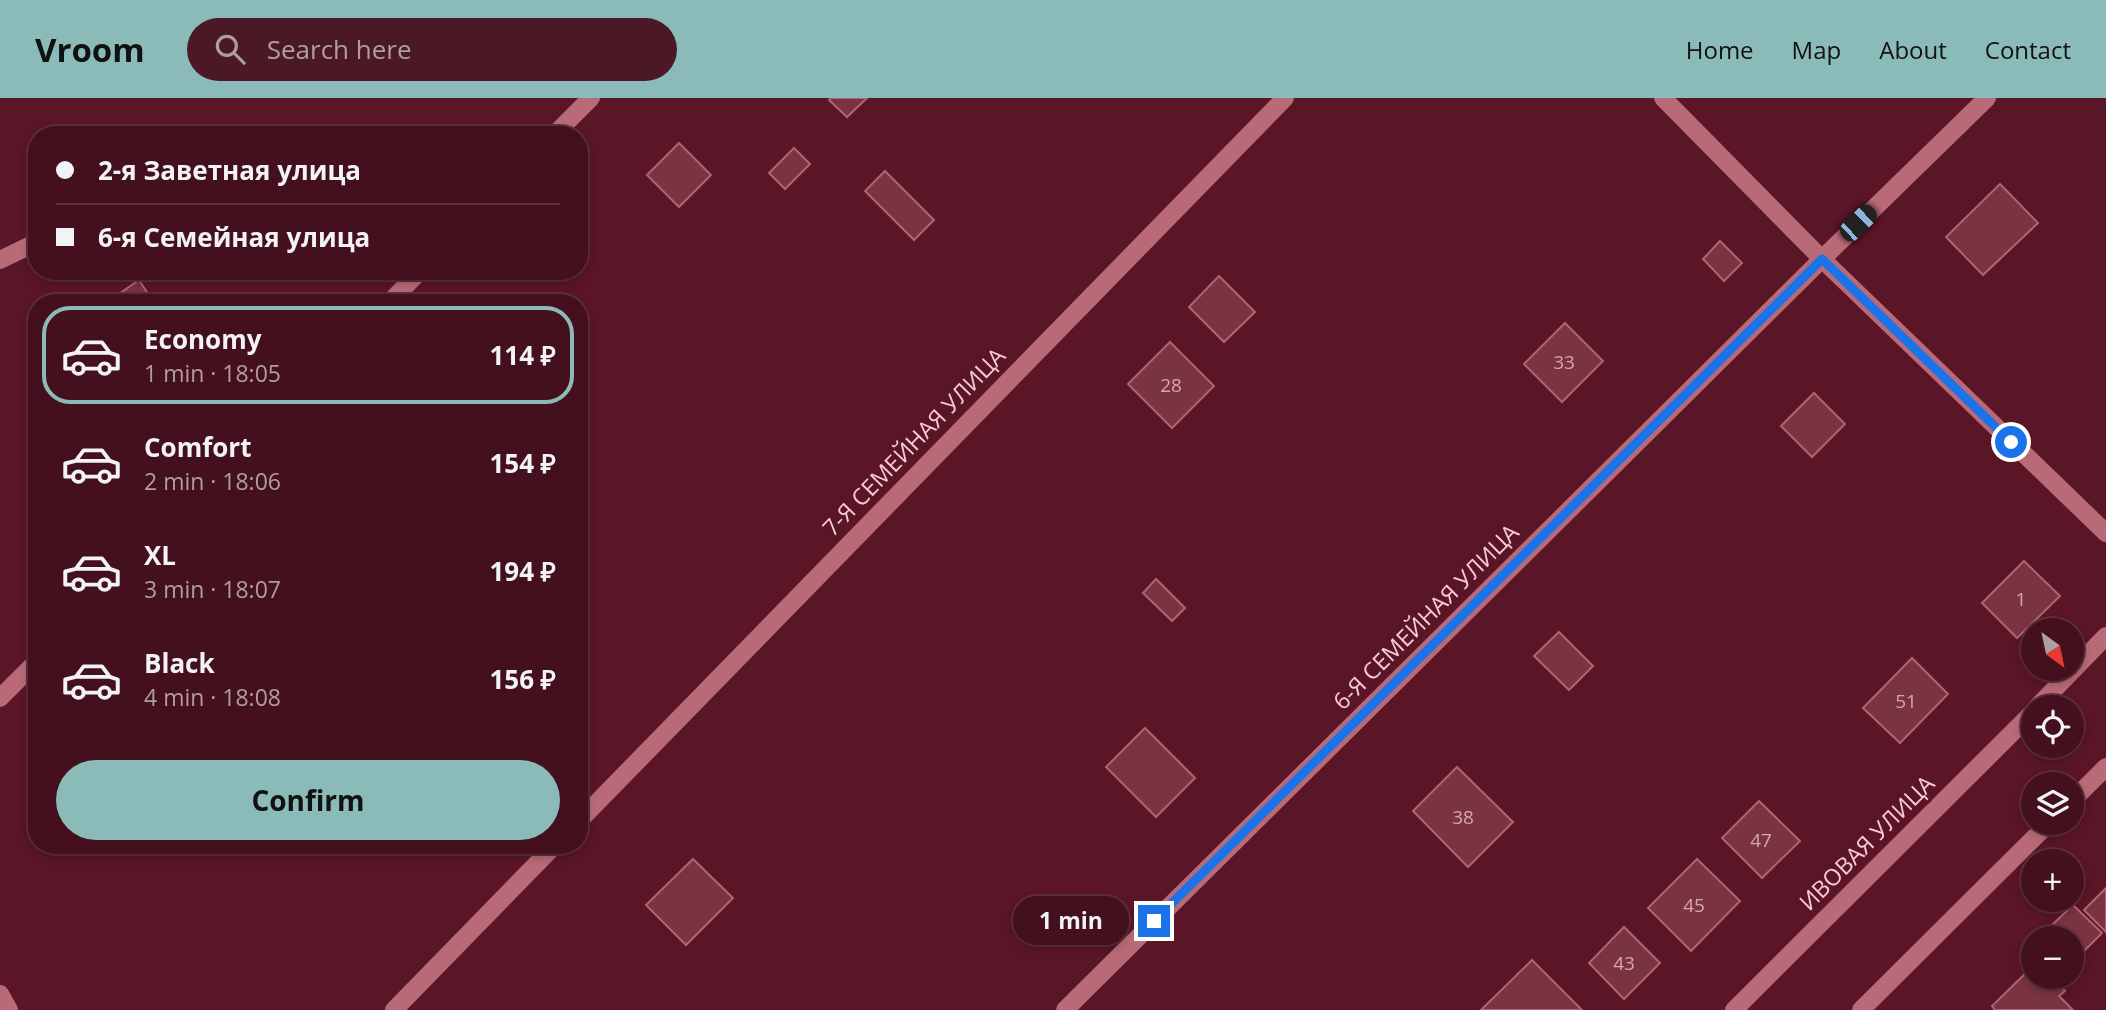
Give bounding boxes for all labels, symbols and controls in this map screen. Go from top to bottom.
search box [187,18,677,81]
text: Vroom [35,27,145,72]
icon: search [211,30,249,68]
text: Search here [267,31,412,67]
text: Home [1686,33,1754,66]
text: Map [1792,33,1841,66]
text: About [1879,33,1947,66]
text: Contact [1985,33,2071,66]
text: 2-я Заветная улица [98,152,361,188]
car [1836,201,1881,245]
text: 6-я Семейная улица [98,219,370,255]
text: Economy [144,321,262,357]
icon: car [60,324,123,387]
text: 114 ₽ [490,337,556,373]
street label: 7-Я СЕМЕЙНАЯ УЛИЦА [815,340,1012,543]
house number: 33 [1553,349,1575,375]
text: 1 min · 18:05 [144,357,281,389]
house number: 28 [1160,372,1182,398]
route start [1995,426,2027,458]
text: Comfort [144,429,251,465]
icon: car [60,432,123,495]
text: 154 ₽ [490,445,556,481]
text: 2 min · 18:06 [144,465,281,497]
street label: 6-Я СЕМЕЙНАЯ УЛИЦА [1325,516,1526,716]
text: XL [144,537,176,573]
icon: car [60,540,123,603]
text: 194 ₽ [490,553,556,589]
text: 3 min · 18:07 [144,573,281,605]
house number: 1 [2016,586,2026,612]
north arrow [2021,618,2084,681]
map controls [2021,618,2084,989]
text: Black [144,645,215,681]
icon: car [60,648,123,711]
text: 156 ₽ [490,661,556,697]
text: 4 min · 18:08 [144,681,281,713]
house number: 51 [1895,688,1917,714]
button: locate [2021,695,2084,758]
button: Confirm [56,760,560,840]
street label: ИВОВАЯ УЛИЦА [1792,767,1941,917]
button: layers [2021,772,2084,835]
house number: 38 [1452,804,1474,830]
house number: 47 [1750,827,1772,853]
button: + [2021,849,2084,912]
house number: 45 [1683,892,1705,918]
callout: 1 min [1014,896,1130,946]
text: 1 min [1039,904,1103,936]
route end [1138,905,1170,937]
button: − [2021,926,2084,989]
house number: 43 [1613,950,1635,976]

